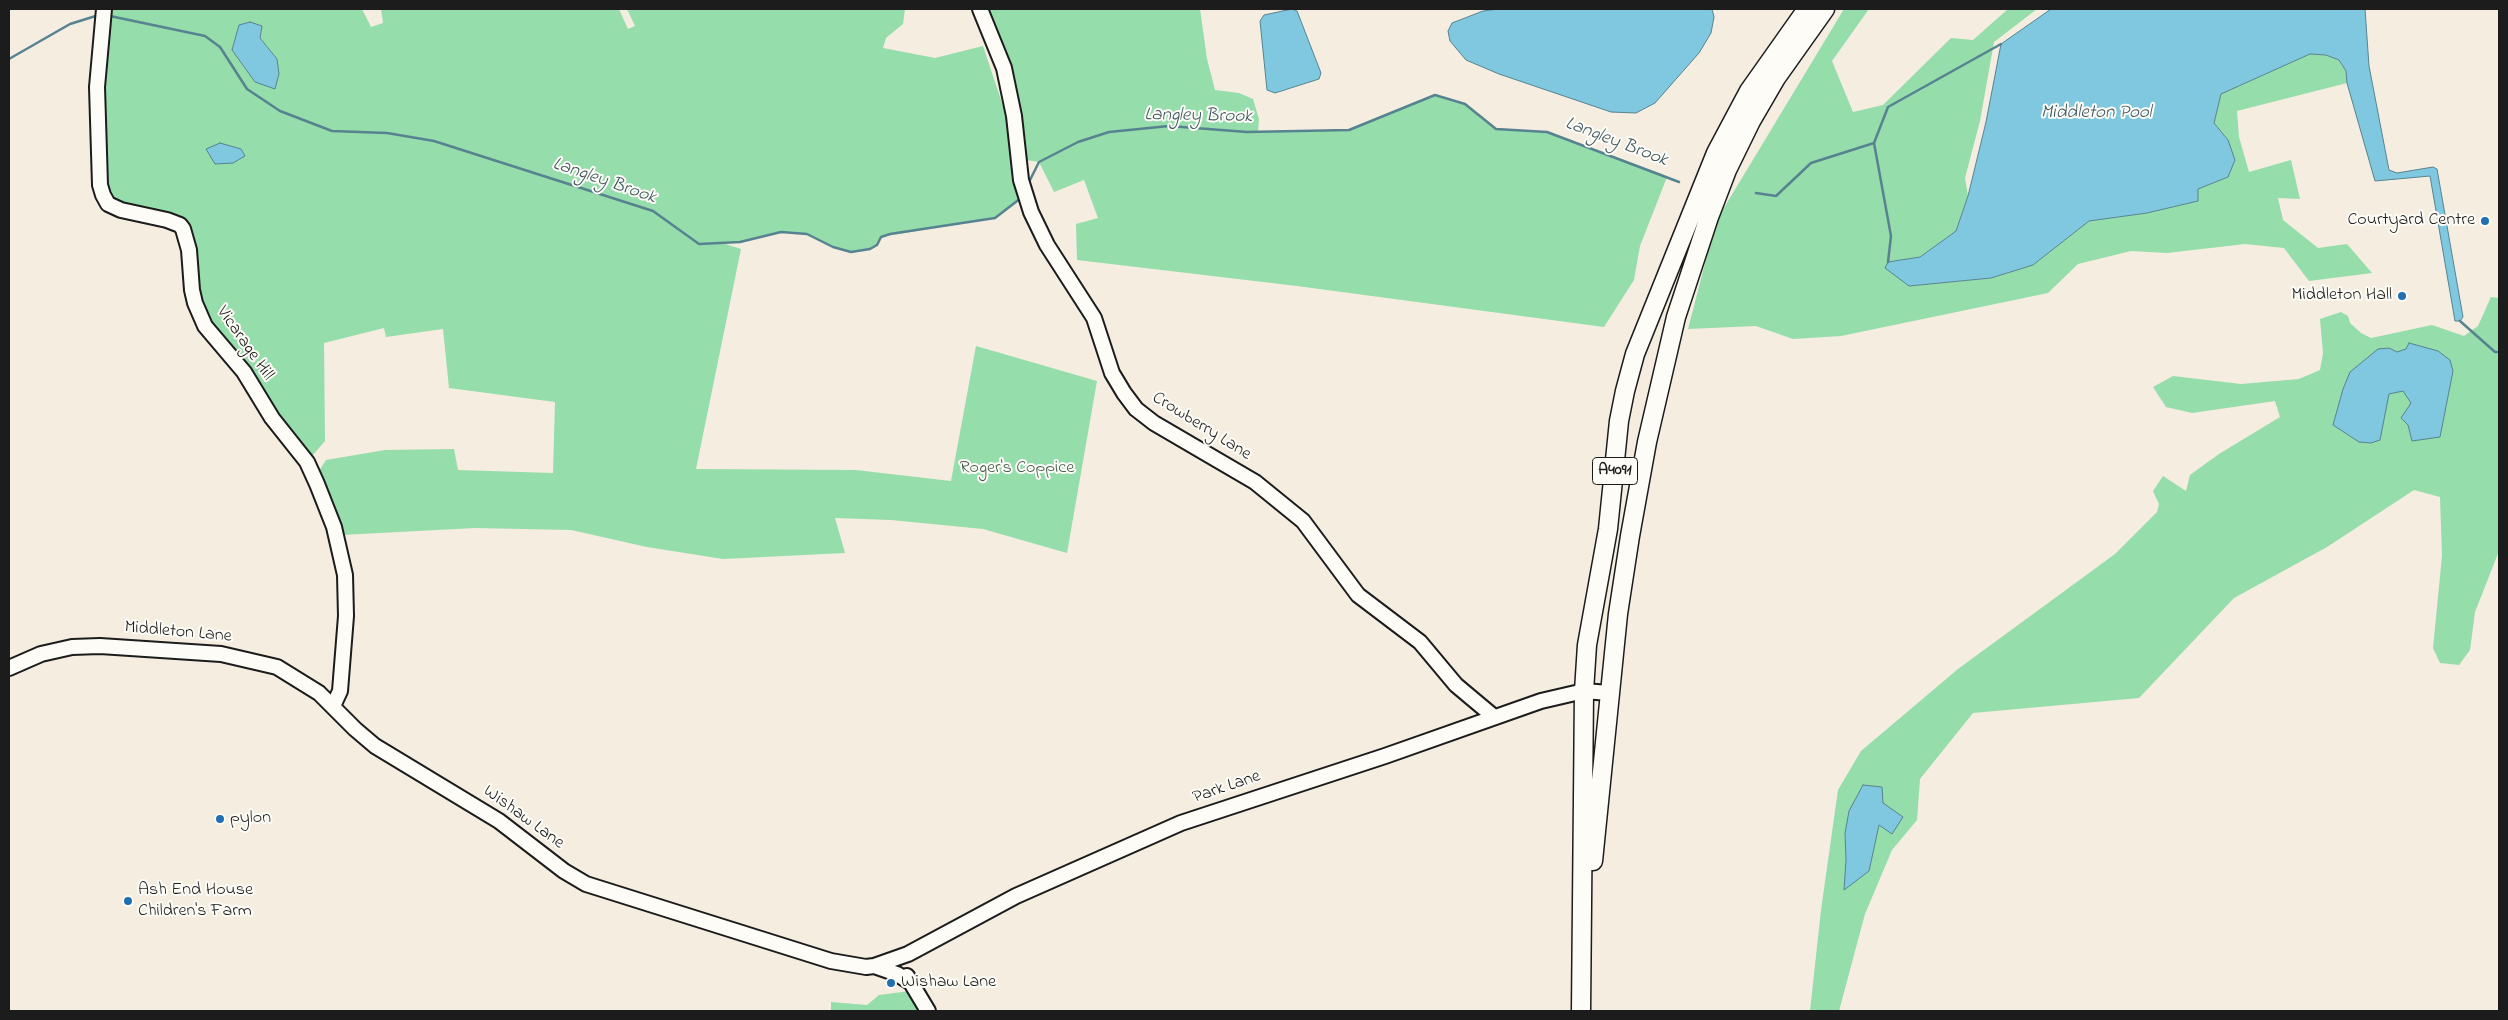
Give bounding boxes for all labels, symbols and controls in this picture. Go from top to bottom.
water label: Middleton Pool [2041,103,2151,125]
water label: Langley Brook [1144,105,1252,129]
water label: Langley Brook [1562,113,1670,173]
water label: Langley Brook [549,154,659,210]
place label: Courtyard Centre [2347,210,2475,232]
marker: Courtyard Centre [2479,215,2491,227]
place label: Middleton Hall [2292,285,2392,307]
marker: Middleton Hall [2396,290,2408,302]
street label: Vicarage Hill [210,303,278,385]
street label: Crowberry Lane [1147,388,1255,466]
park label: Roger's Coppice [960,458,1074,480]
road number: A4091 [1592,458,1638,484]
street label: Middleton Lane [123,618,233,648]
street label: Park Lane [1190,766,1264,810]
street label: Wishaw Lane [478,781,568,855]
place label: pylon [230,808,271,830]
marker: pylon [214,813,226,825]
place label: Ash End House Children's Farm [138,880,253,922]
marker: Ash End House Children's Farm [122,895,134,907]
place label: Wishaw Lane [901,972,996,994]
marker: Wishaw Lane [885,977,897,989]

